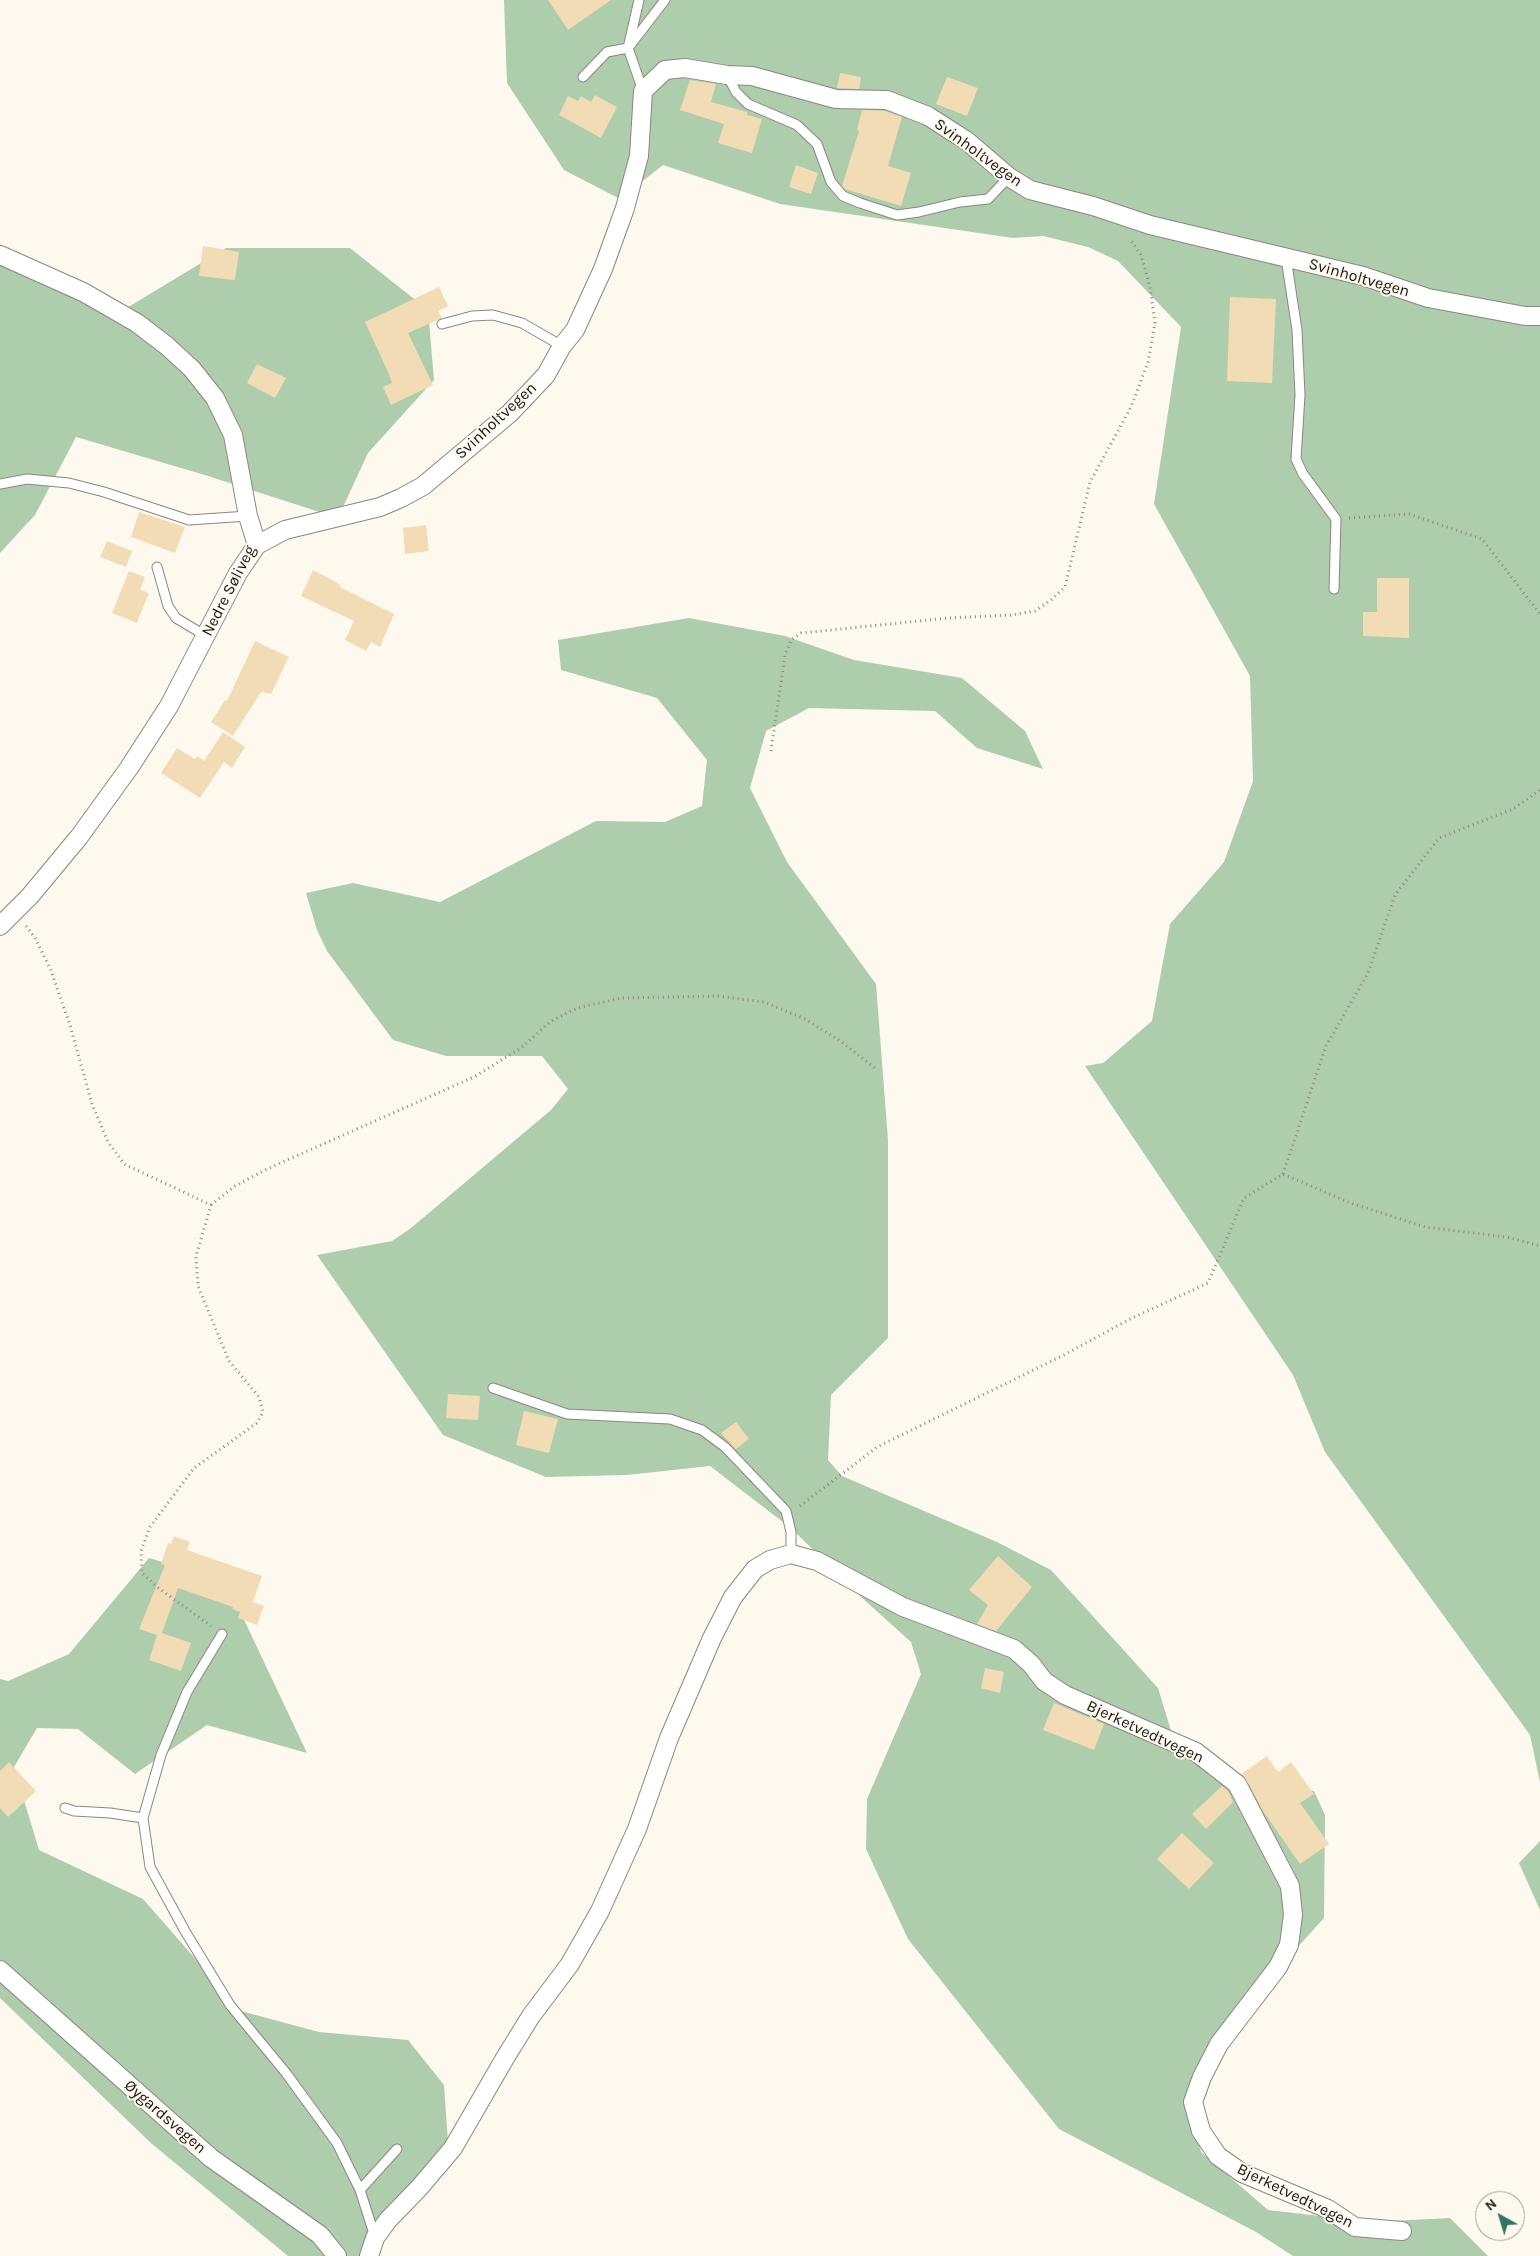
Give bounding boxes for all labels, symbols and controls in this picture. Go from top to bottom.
street label: Svinholtvegen [930,115,1026,191]
street label: Svinholtvegen [1306,254,1412,302]
street label: Svinholtvegen [451,378,541,464]
street label: Nedre Søliveg [198,542,260,640]
street label: Bjerketvedtvegen [1083,1696,1207,1768]
street label: Øygardsvegen [120,2076,210,2158]
street label: Bjerketvedtvegen [1234,2160,1356,2232]
north arrow [1475,2191,1525,2241]
text: N [1482,2195,1500,2215]

